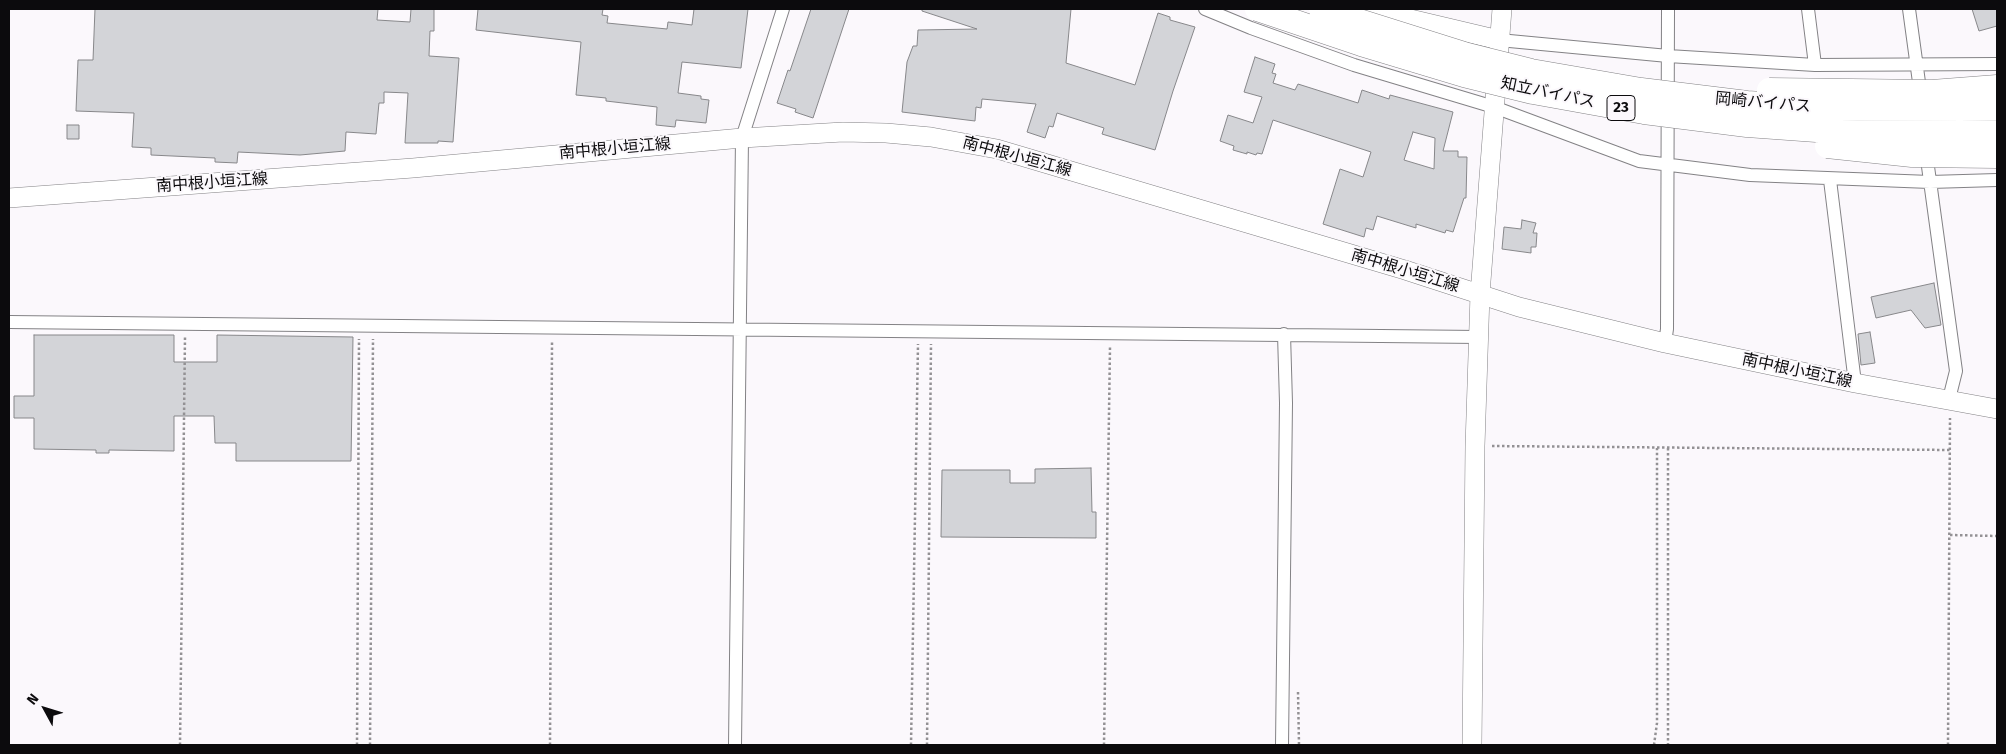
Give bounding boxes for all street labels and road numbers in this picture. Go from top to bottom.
street label: 知立バイパス [1499,74,1597,112]
street label: 岡崎バイパス [1714,89,1812,117]
road number: 23 [1607,96,1635,120]
street label: 南中根小垣江線 [960,133,1074,181]
street label: 南中根小垣江線 [558,135,672,163]
street label: 南中根小垣江線 [155,170,269,196]
street label: 南中根小垣江線 [1349,245,1461,297]
street label: 南中根小垣江線 [1740,350,1854,392]

